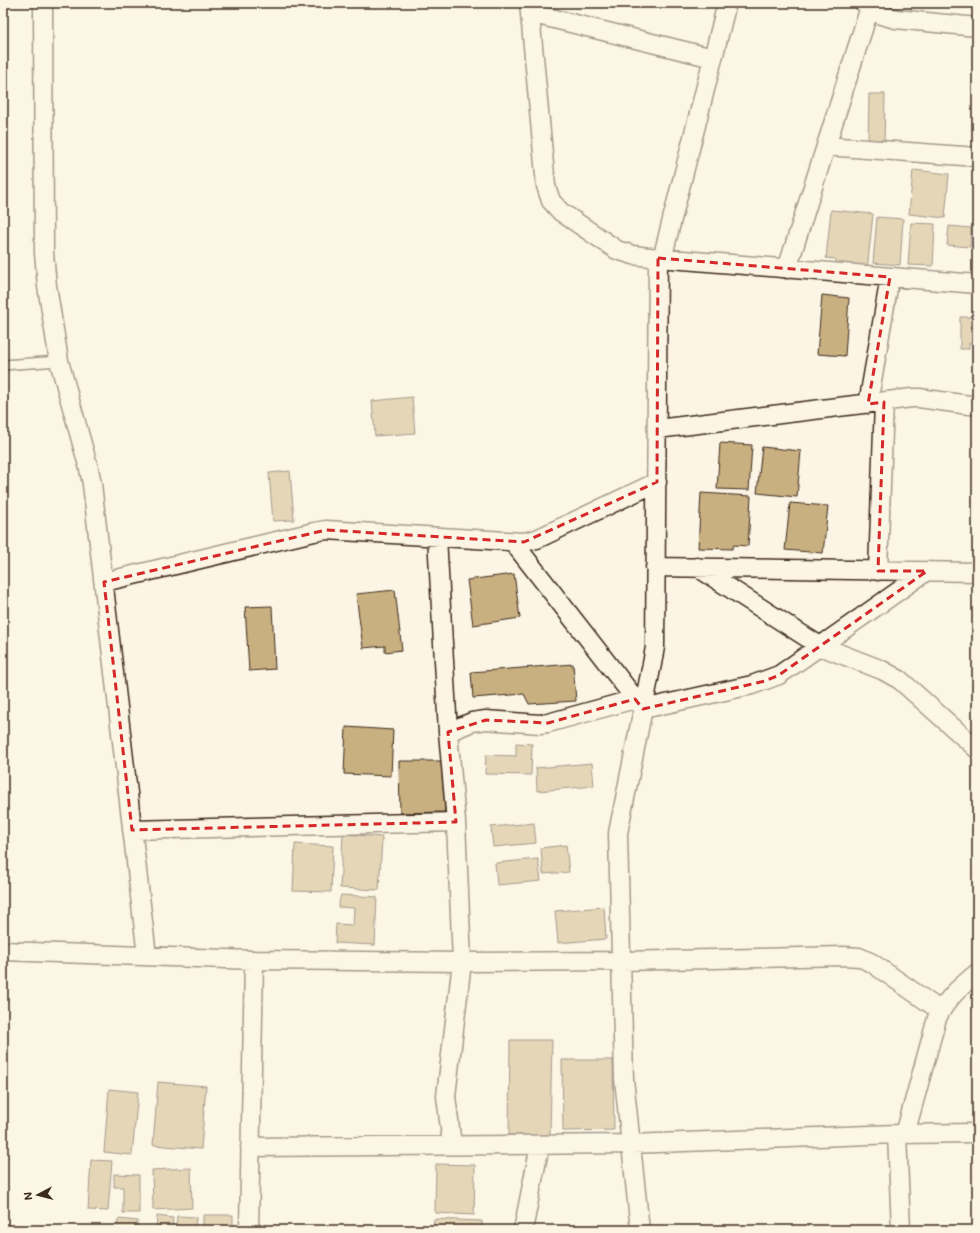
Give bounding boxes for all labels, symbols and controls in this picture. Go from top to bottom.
north arrow [18,1175,58,1215]
text: N [20,1191,36,1201]

